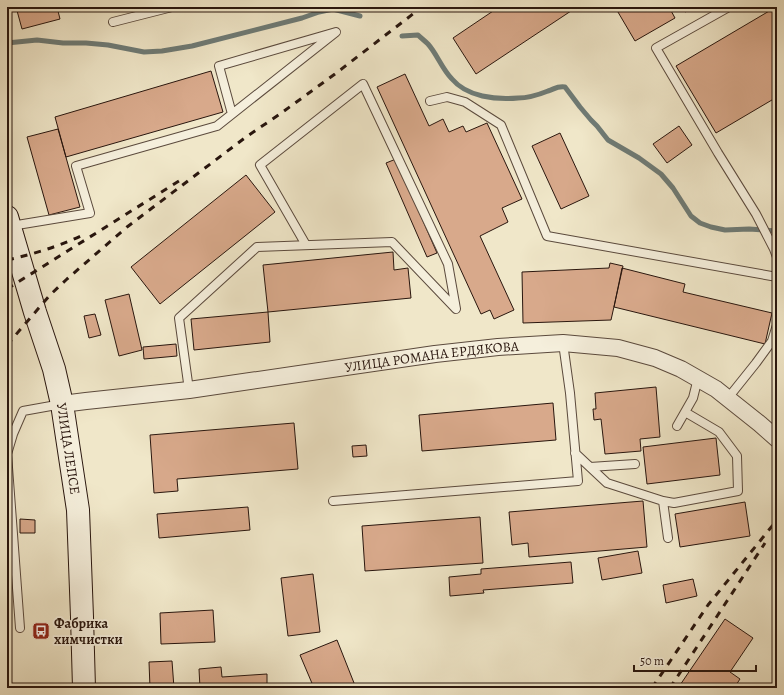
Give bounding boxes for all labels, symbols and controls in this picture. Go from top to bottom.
street label: УЛИЦА РОМАНА ЕРДЯКОВА [343,336,520,377]
street label: УЛИЦА ЛЕПСЕ [52,401,85,496]
place label: Фабрика химчистки [54,614,123,649]
bus stop icon: Фабрика химчистки [31,621,51,641]
scale bar [634,647,756,673]
text: 50 m [640,653,664,669]

